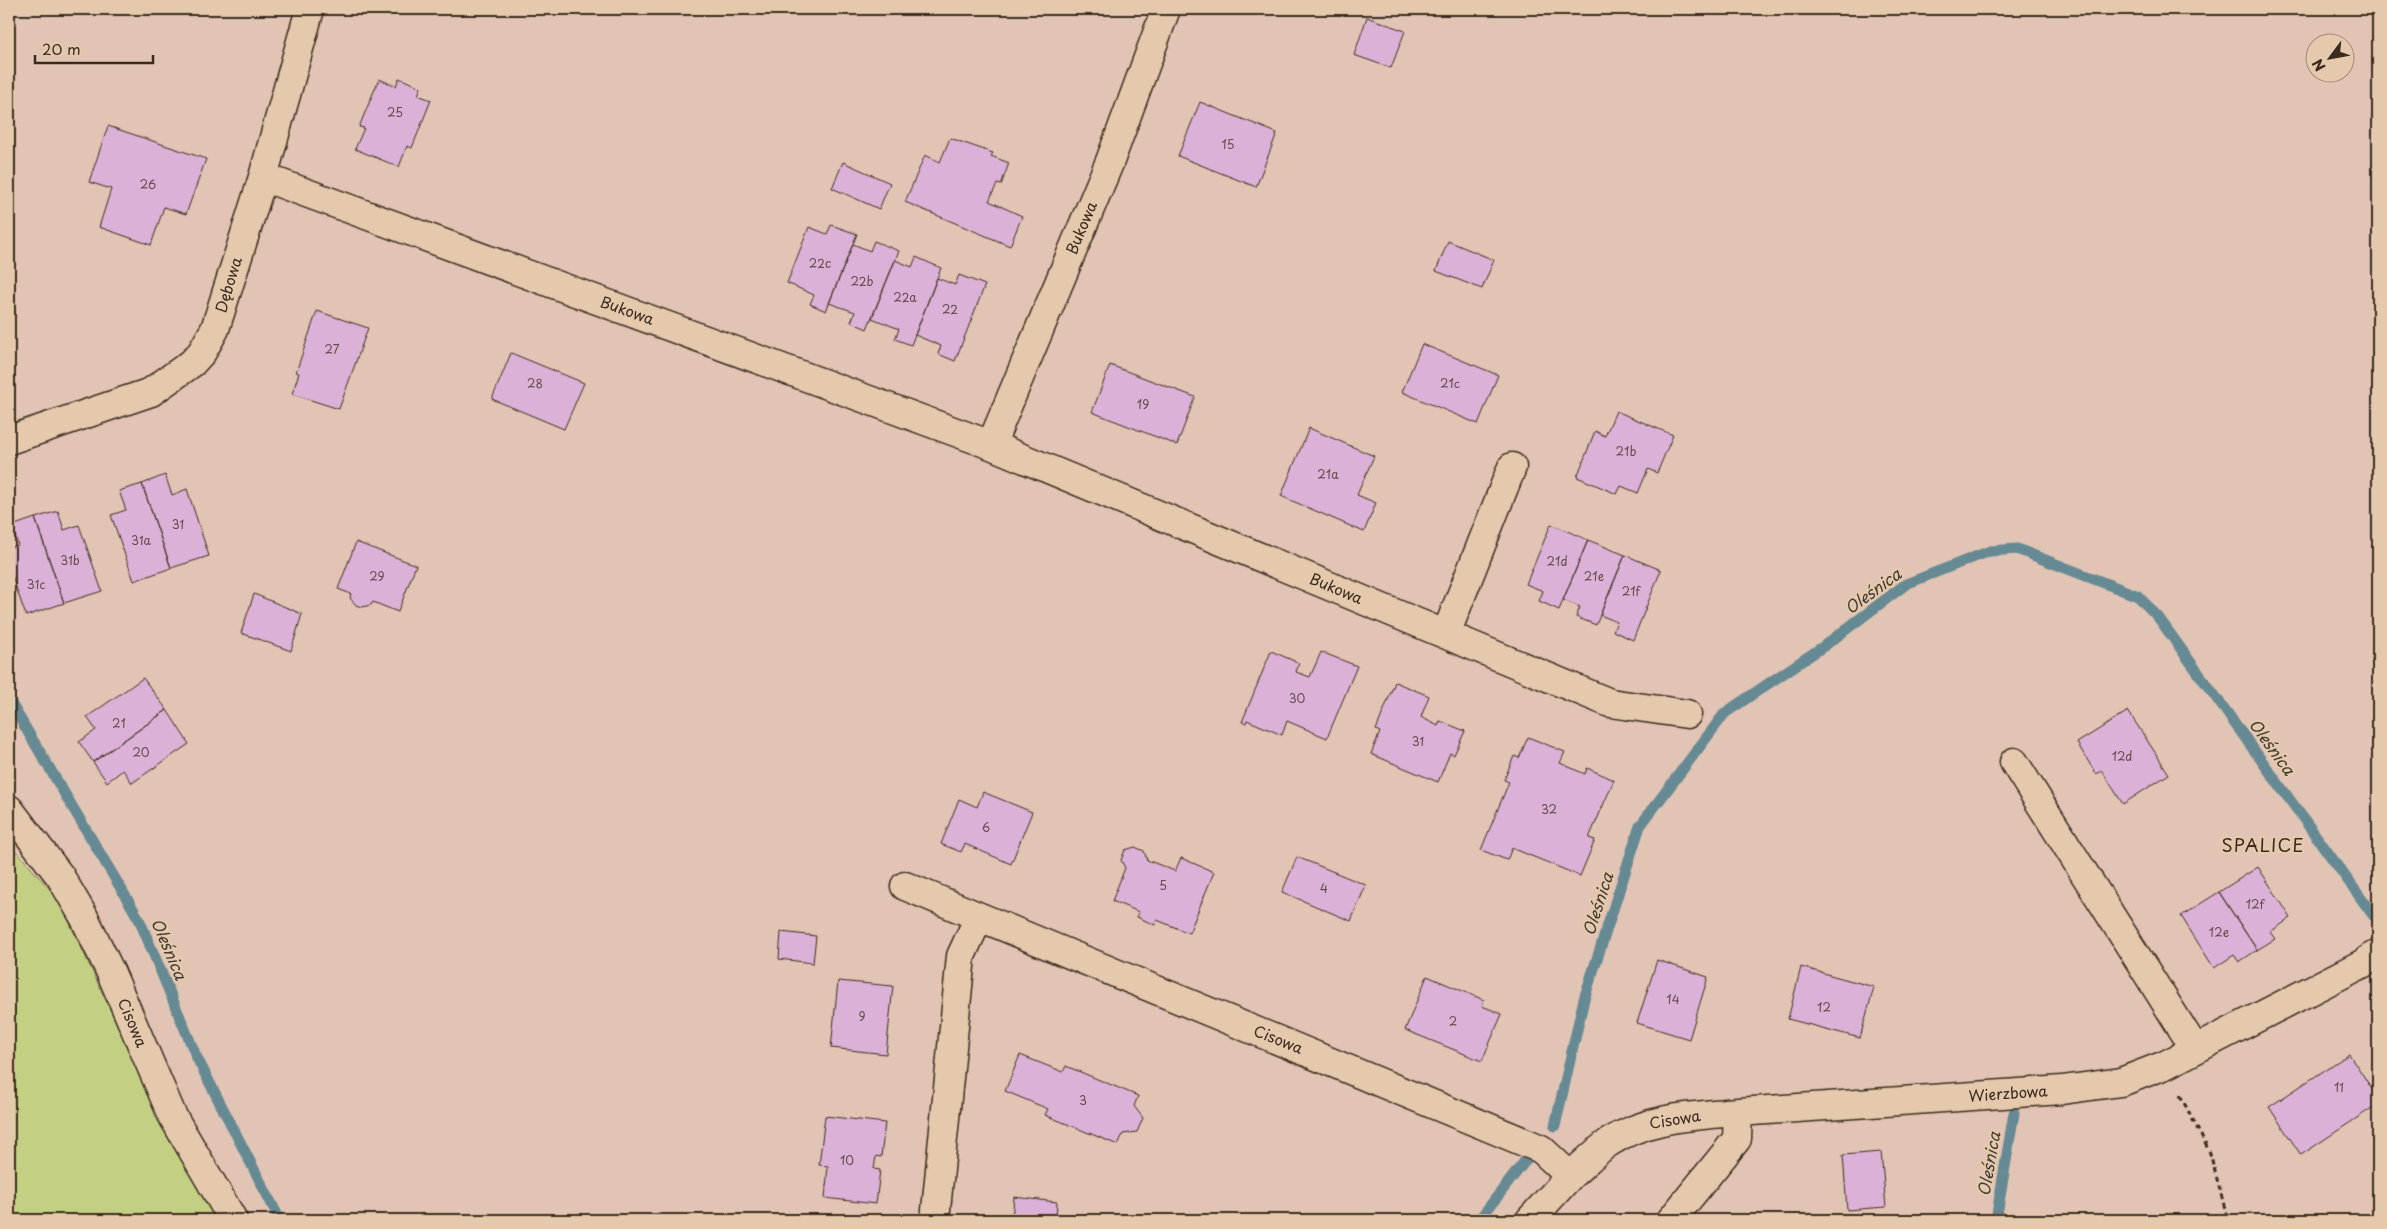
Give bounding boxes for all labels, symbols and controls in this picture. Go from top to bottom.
scale bar [35,32,152,64]
north arrow [2304,32,2354,82]
text: 20 m [42,37,81,60]
text: N [2307,55,2330,75]
house number: 25 [387,103,403,121]
house number: 15 [1221,135,1235,153]
house number: 26 [140,175,156,193]
street label: Bukowa [1059,197,1102,258]
street label: Dębowa [208,253,247,315]
house number: 22c [809,254,831,272]
house number: 22b [850,272,874,290]
house number: 22a [893,288,917,306]
street label: Bukowa [597,289,658,330]
house number: 22 [942,300,958,318]
house number: 27 [325,340,340,358]
house number: 28 [527,374,543,392]
house number: 21c [1440,374,1460,392]
house number: 19 [1137,395,1149,413]
house number: 21b [1616,442,1636,460]
house number: 21a [1317,465,1339,483]
house number: 31 [172,515,184,533]
house number: 31a [131,531,152,549]
house number: 31b [60,551,80,569]
house number: 21d [1547,552,1567,570]
water label: Oleśnica [1839,561,1906,619]
street label: Bukowa [1306,566,1367,609]
house number: 29 [369,567,385,585]
house number: 21e [1584,567,1604,585]
house number: 31c [27,575,45,593]
house number: 21f [1622,582,1642,600]
house number: 30 [1289,689,1306,707]
water label: Oleśnica [2244,713,2302,780]
house number: 21 [112,714,126,732]
house number: 31 [1412,732,1424,750]
house number: 20 [132,743,150,761]
house number: 12d [2112,747,2132,765]
house number: 32 [1541,800,1557,818]
house number: 6 [982,818,990,836]
district label: SPALICE [2221,831,2305,858]
water label: Oleśnica [1576,868,1619,938]
house number: 5 [1159,876,1167,894]
house number: 4 [1320,879,1328,897]
house number: 12f [2246,895,2266,913]
water label: Oleśnica [146,914,194,984]
house number: 12e [2209,923,2229,941]
house number: 14 [1666,990,1680,1008]
street label: Cisowa [113,994,154,1051]
house number: 12 [1817,998,1831,1016]
house number: 9 [858,1007,866,1025]
house number: 2 [1449,1012,1457,1030]
street label: Cisowa [1250,1018,1307,1059]
street label: Wierzbowa [1968,1078,2049,1107]
house number: 11 [2334,1078,2344,1096]
house number: 3 [1079,1091,1087,1109]
street label: Cisowa [1647,1103,1703,1134]
water label: Oleśnica [1971,1129,2006,1198]
house number: 10 [840,1151,854,1169]

